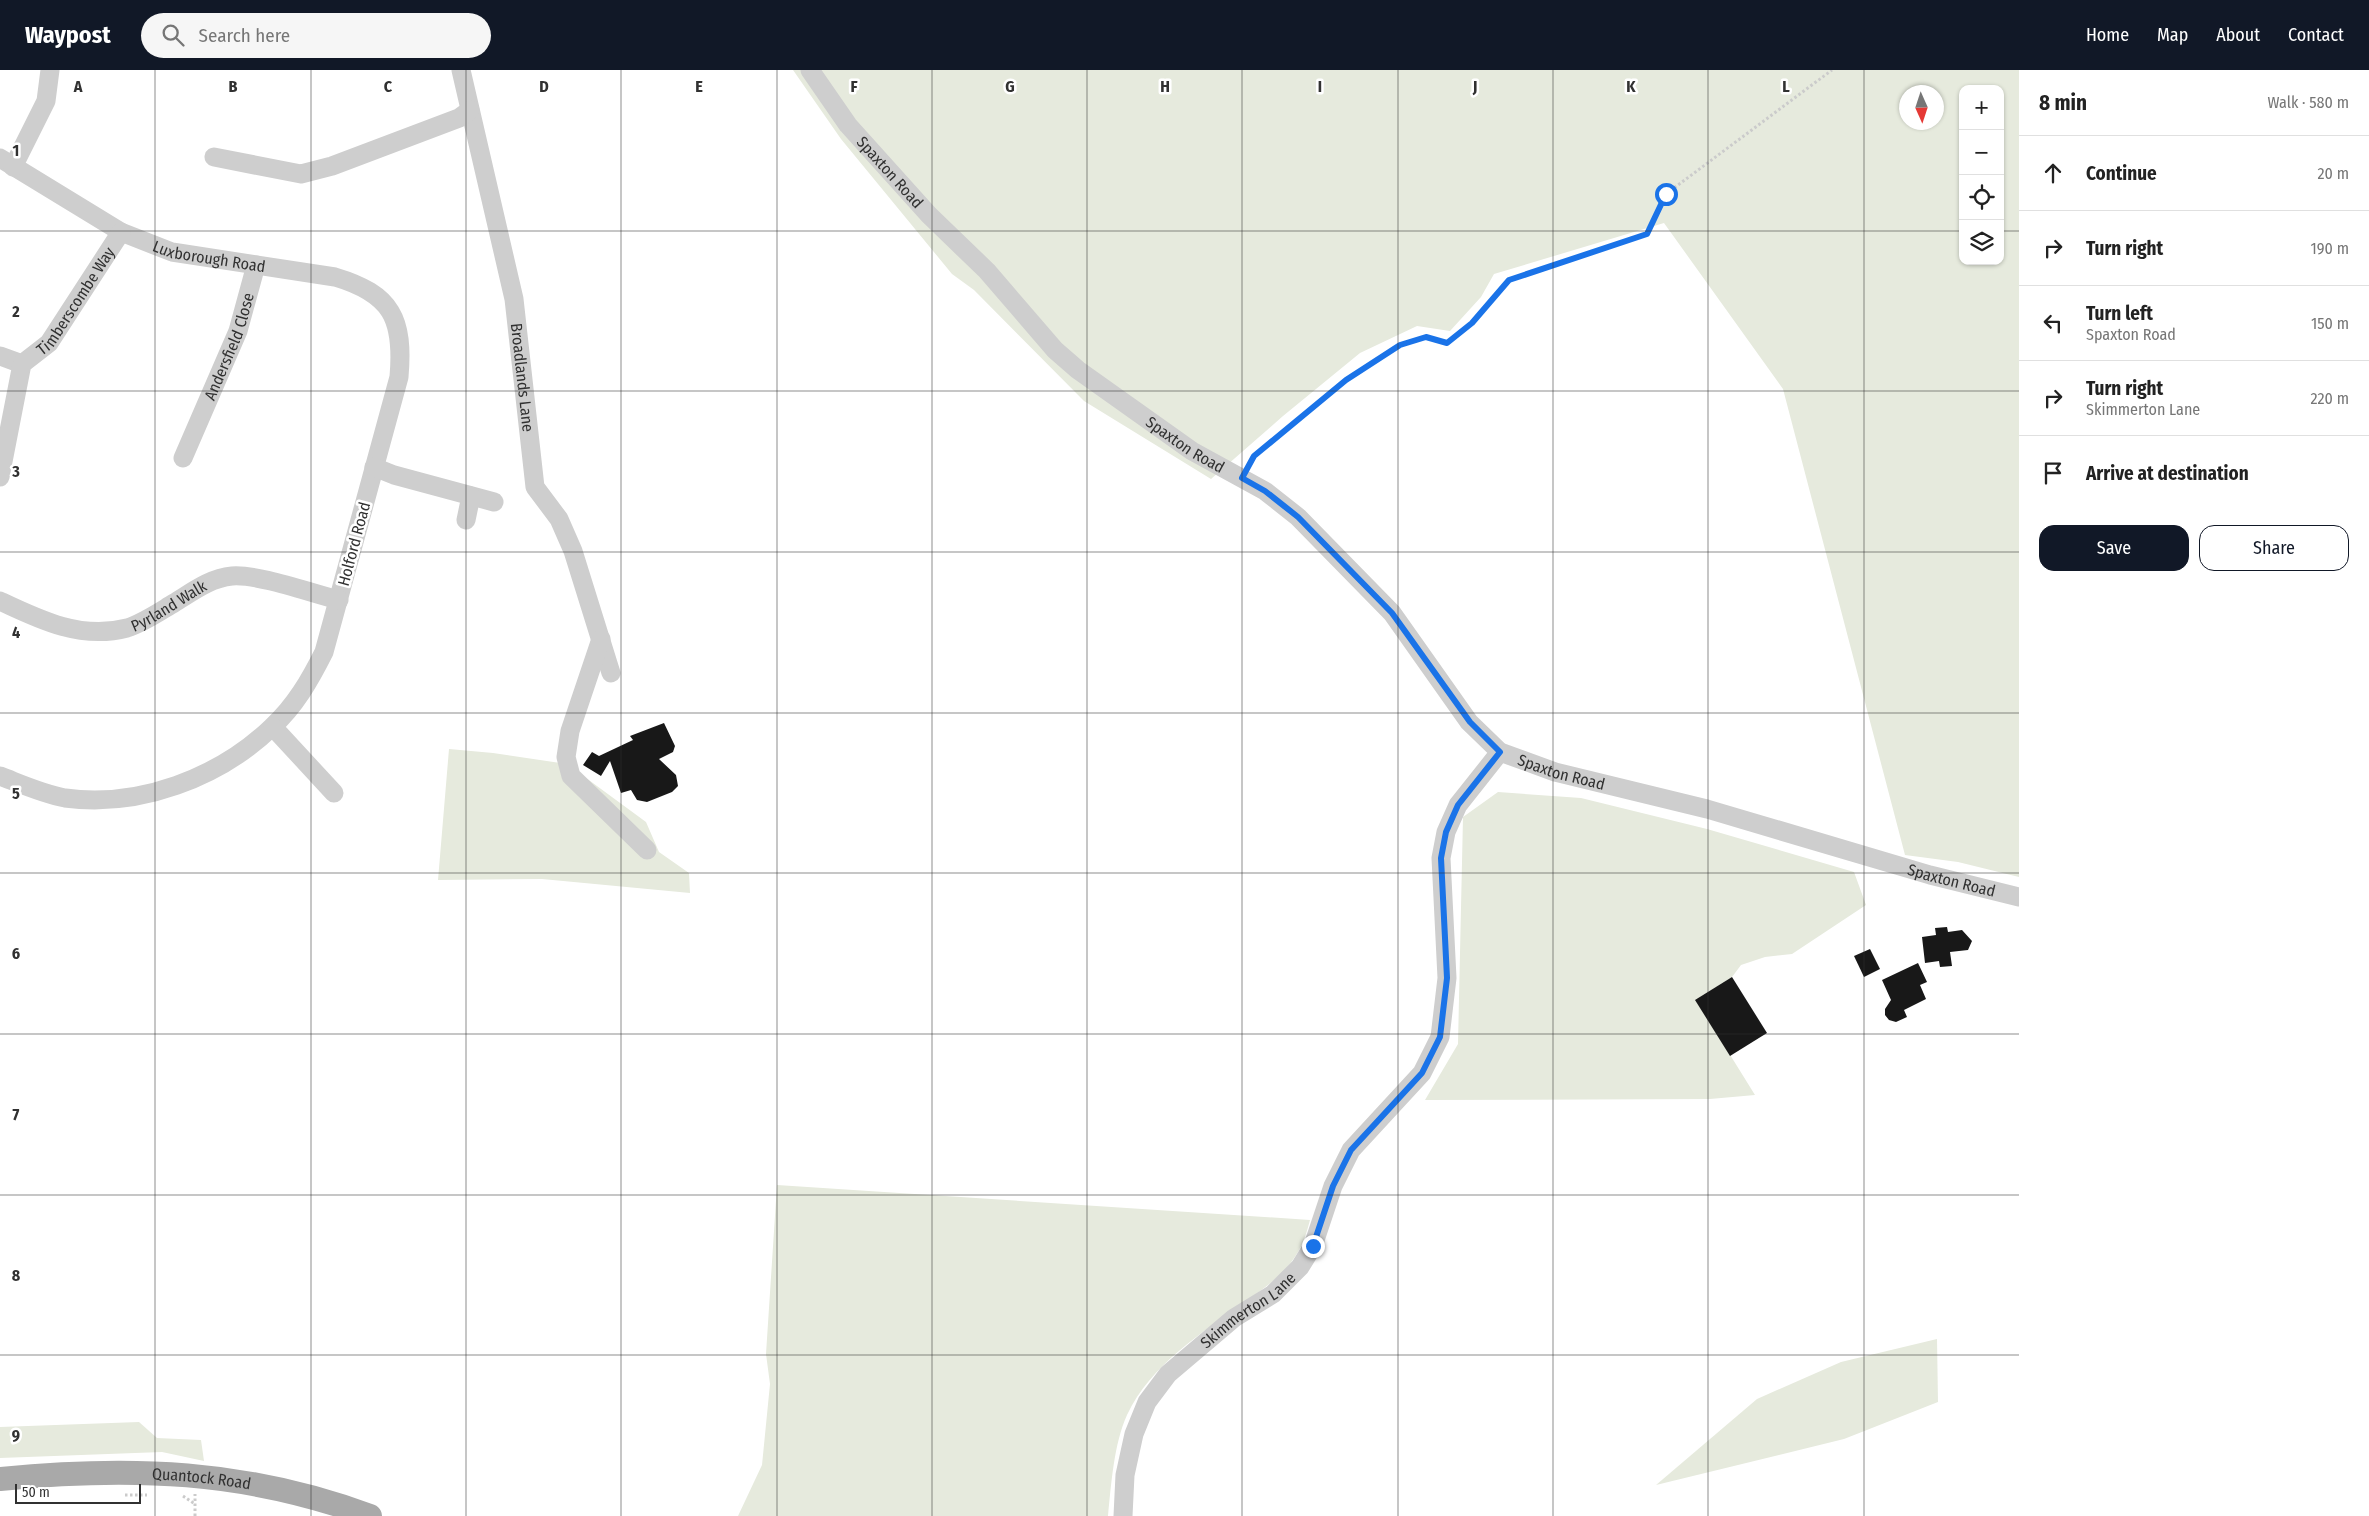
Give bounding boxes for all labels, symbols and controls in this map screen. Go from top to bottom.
search box [141,13,491,58]
text: Waypost [25,21,111,49]
icon: search [159,21,187,49]
text: Search here [199,24,290,47]
text: Home [2086,24,2129,46]
text: Map [2157,24,2188,46]
text: About [2216,24,2260,46]
text: Contact [2288,24,2344,46]
text: A [73,77,83,96]
text: B [229,77,238,96]
text: C [384,77,393,96]
text: D [539,77,549,96]
text: E [695,77,703,96]
text: F [850,77,858,96]
text: G [1005,77,1015,96]
text: H [1160,77,1170,96]
text: I [1318,77,1322,96]
text: J [1472,77,1477,96]
text: K [1626,77,1636,96]
text: L [1782,77,1790,96]
north arrow [1899,85,1944,130]
map controls [1959,85,2004,265]
button: + [1959,85,2004,130]
text: 8 min [2039,90,2087,116]
text: Walk · 580 m [2267,93,2349,112]
button: − [1959,130,2004,175]
street label: Spaxton Road [853,132,927,212]
text: 1 [13,141,19,160]
icon: ahead [2039,159,2067,187]
text: Continue [2086,162,2157,185]
text: 20 m [2318,164,2349,183]
button: locate [1959,175,2004,220]
route start [1655,183,1678,206]
button: layers [1959,220,2004,265]
icon: right [2039,234,2067,262]
street label: Luxborough Road [150,236,267,276]
text: Turn right [2086,237,2163,260]
text: 190 m [2311,239,2349,258]
street label: Timberscombe Way [33,243,119,359]
street label: Andersfield Close [200,290,258,403]
text: 2 [11,302,20,321]
text: Turn left [2086,302,2153,325]
icon: left [2039,309,2067,337]
text: 150 m [2311,314,2349,333]
street label: Broadlands Lane [507,322,538,433]
text: Spaxton Road [2086,325,2176,344]
text: Turn right [2086,377,2163,400]
icon: right [2039,384,2067,412]
text: 220 m [2310,389,2349,408]
text: Skimmerton Lane [2086,400,2200,419]
street label: Spaxton Road [1142,412,1228,477]
icon: arrive [2039,459,2067,487]
text: 3 [11,462,20,481]
text: Arrive at destination [2086,462,2249,485]
street label: Holford Road [334,500,374,588]
button: Save [2039,525,2189,571]
button: Share [2199,525,2349,571]
street label: Pyrland Walk [128,576,210,635]
text: 4 [12,623,20,642]
street label: Spaxton Road [1515,750,1607,793]
text: 5 [12,784,20,803]
street label: Spaxton Road [1905,859,1997,900]
text: 6 [12,944,20,963]
text: 7 [13,1105,20,1124]
route end [1302,1235,1325,1258]
text: 8 [12,1266,21,1285]
street label: Skimmerton Lane [1196,1268,1299,1352]
text: 9 [12,1426,20,1445]
street label: Quantock Road [152,1464,252,1493]
scale bar [15,1481,141,1504]
text: 50 m [22,1484,50,1501]

